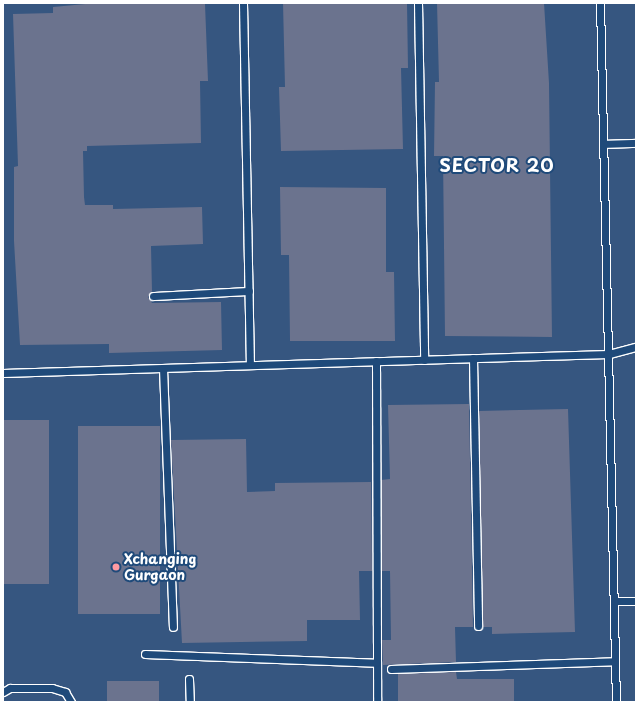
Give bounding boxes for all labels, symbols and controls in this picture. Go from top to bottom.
district label: SECTOR 20 [439,154,555,176]
place label: Xchanging Gurgaon [124,551,196,584]
marker: Xchanging Gurgaon [111,562,121,572]

